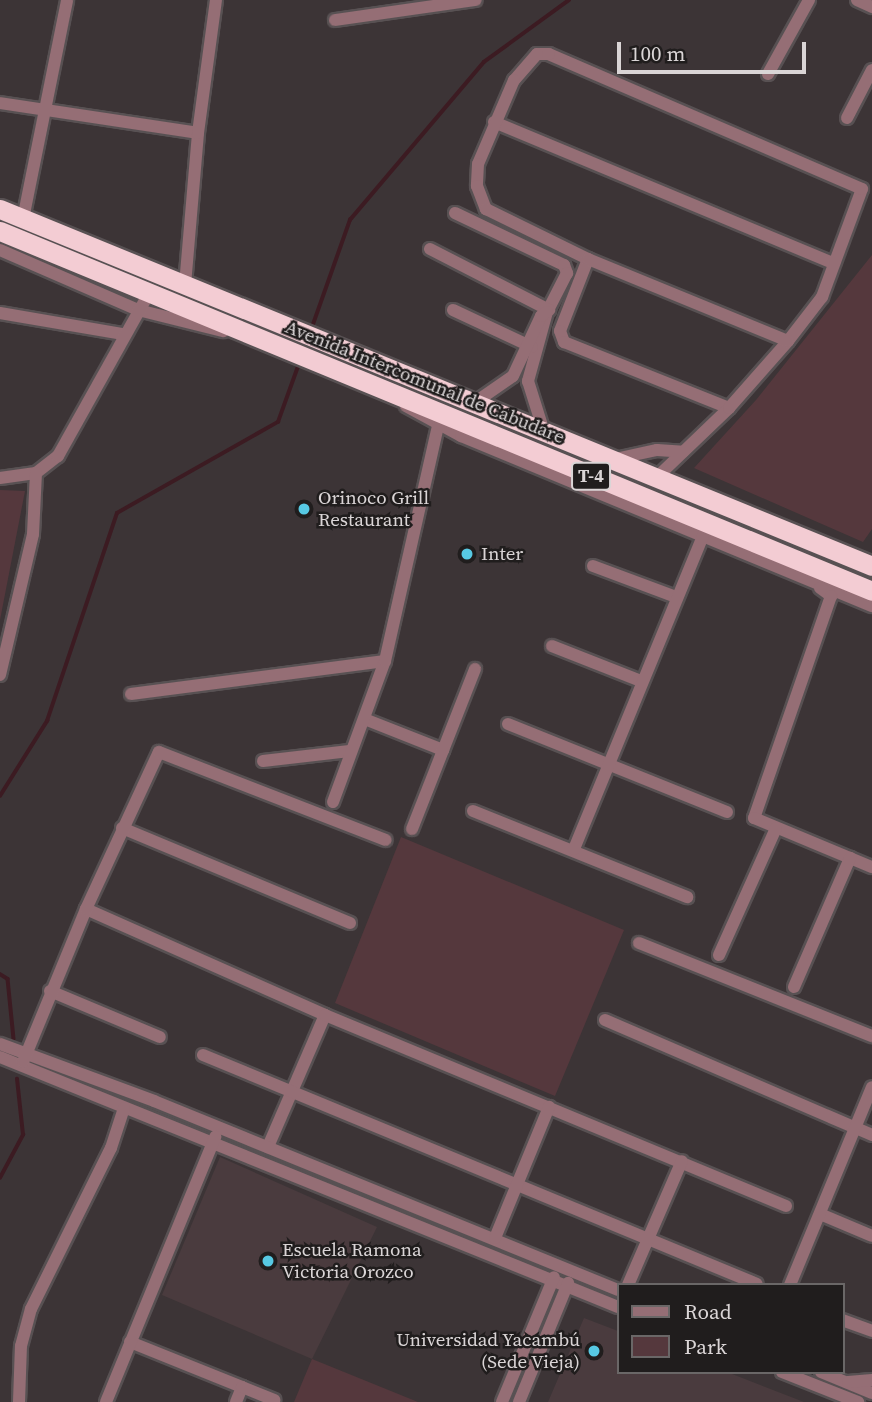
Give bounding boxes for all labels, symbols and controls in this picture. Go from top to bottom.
scale bar [620,28,809,72]
text: 100 m [630,39,685,68]
street label: Avenida Intercomunal de Cabudare [282,315,568,449]
road number: T-4 [570,462,612,490]
place label: Orinoco Grill Restaurant [318,487,429,531]
marker: Orinoco Grill Restaurant [296,501,312,517]
place label: Inter [481,543,523,565]
marker: Inter [459,546,475,562]
place label: Escuela Ramona Victoria Orozco [282,1239,422,1283]
marker: Escuela Ramona Victoria Orozco [260,1253,276,1269]
legend [616,1283,844,1374]
text: Road [684,1297,732,1326]
place label: Universidad Yacambú (Sede Vieja) [396,1329,580,1373]
text: Park [684,1332,727,1361]
marker: Universidad Yacambú (Sede Vieja) [586,1343,602,1359]

